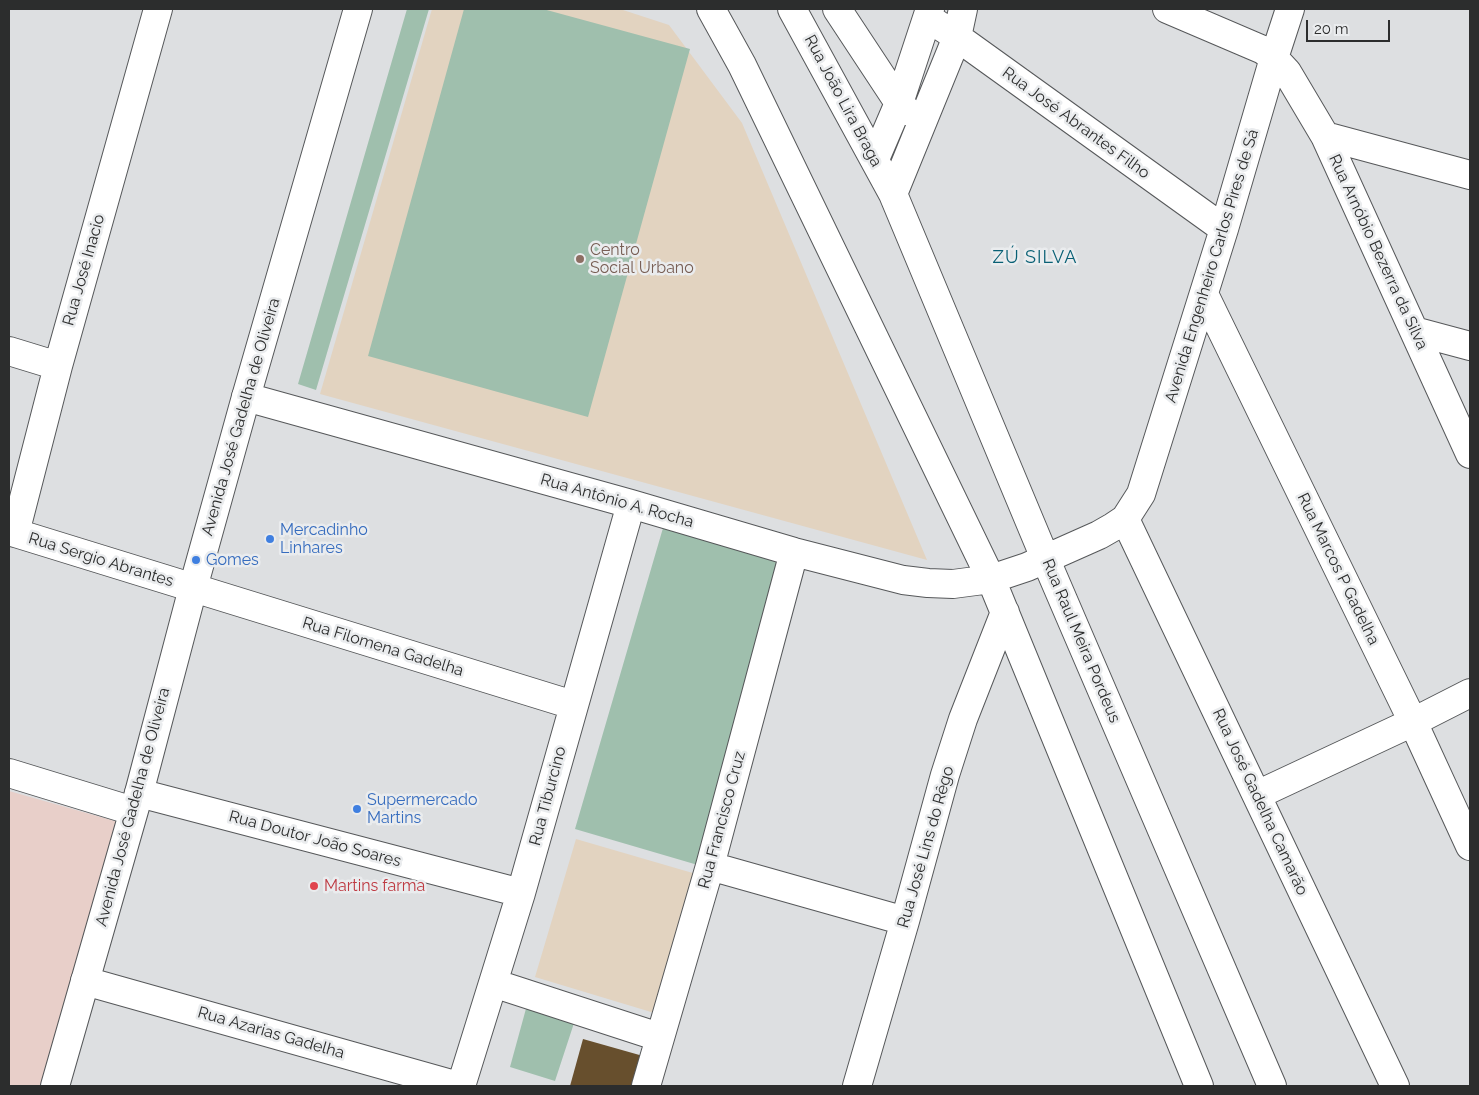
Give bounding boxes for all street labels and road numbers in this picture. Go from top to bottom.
street label: Rua João Lira Braga [800,32,886,170]
street label: Rua José Abrantes Filho [998,63,1154,183]
street label: Avenida Engenheiro Carlos Pires de Sá [1161,127,1263,405]
street label: Rua Arnóbio Bezerra da Silva [1324,151,1432,353]
street label: Rua José Inacio [59,212,109,328]
street label: Avenida José Gadelha de Oliveira [198,296,284,538]
street label: Rua Antônio A. Rocha [538,470,696,532]
street label: Rua Marcos P Gadelha [1293,490,1383,648]
street label: Rua Sergio Abrantes [26,529,176,591]
street label: Rua Raul Meira Pordeus [1038,556,1124,726]
street label: Rua Filomena Gadelha [300,613,466,681]
street label: Avenida José Gadelha de Oliveira [92,685,174,929]
street label: Rua José Gadelha Camarão [1208,706,1312,898]
street label: Rua Tiburcino [526,744,570,848]
street label: Rua Francisco Cruz [694,749,750,891]
street label: Rua José Lins do Rêgo [894,764,958,930]
street label: Rua Doutor João Soares [227,807,403,871]
street label: Rua Azarias Gadelha [195,1003,347,1063]

